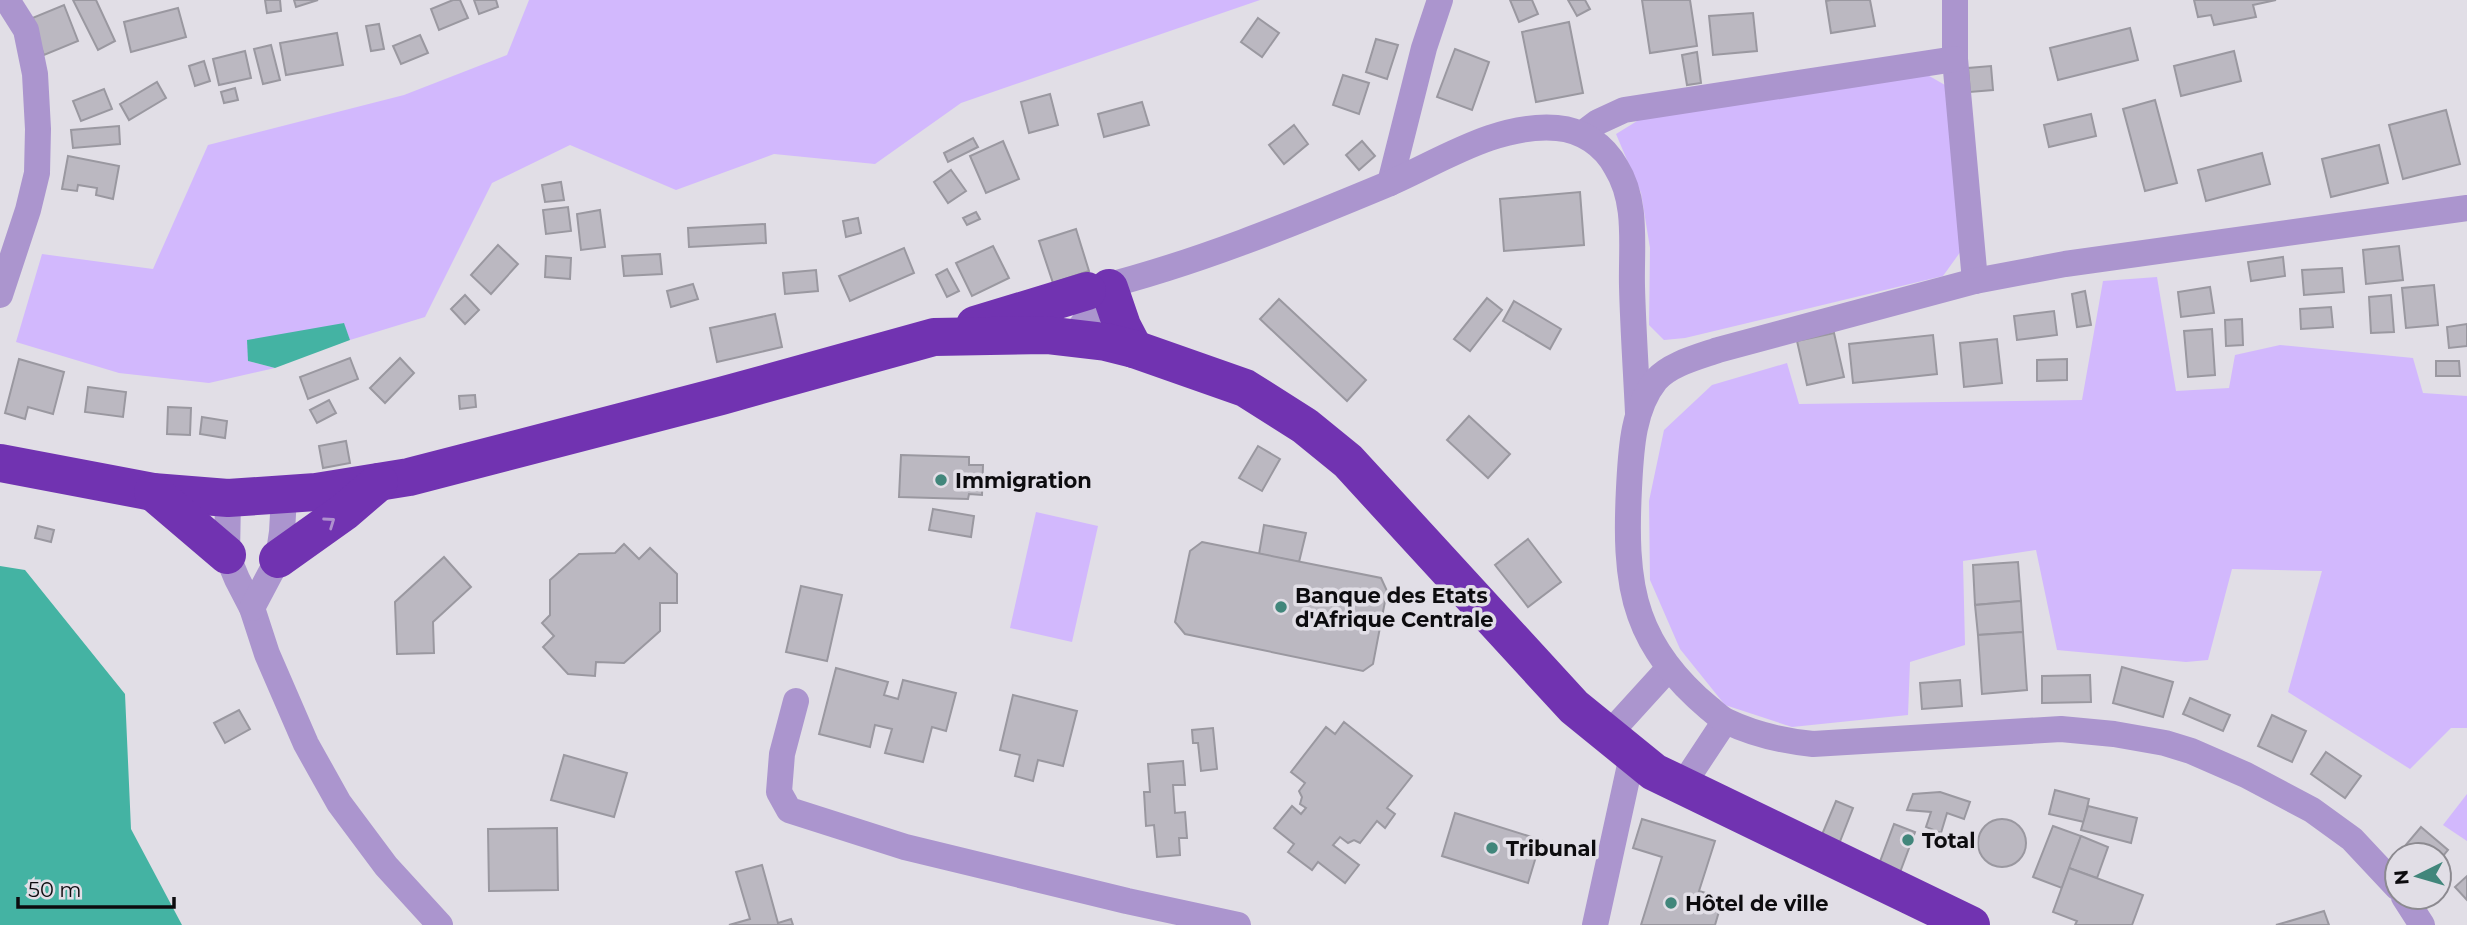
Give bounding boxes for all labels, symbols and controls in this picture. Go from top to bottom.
place label: Immigration [955,468,1092,493]
marker: Immigration [933,472,949,488]
one-way arrow [322,518,335,530]
place label: Banque des Etats d'Afrique Centrale [1295,583,1494,632]
marker: Banque des Etats d'Afrique Centrale [1273,599,1289,615]
place label: Total [1922,828,1976,853]
marker: Total [1900,832,1916,848]
place label: Tribunal [1506,836,1597,861]
marker: Tribunal [1484,840,1500,856]
north arrow [2383,841,2453,911]
scale bar [18,866,173,910]
text: N [2389,869,2414,886]
text: 50 m [28,877,82,902]
place label: Hôtel de ville [1685,891,1829,916]
marker: Hôtel de ville [1663,895,1679,911]

